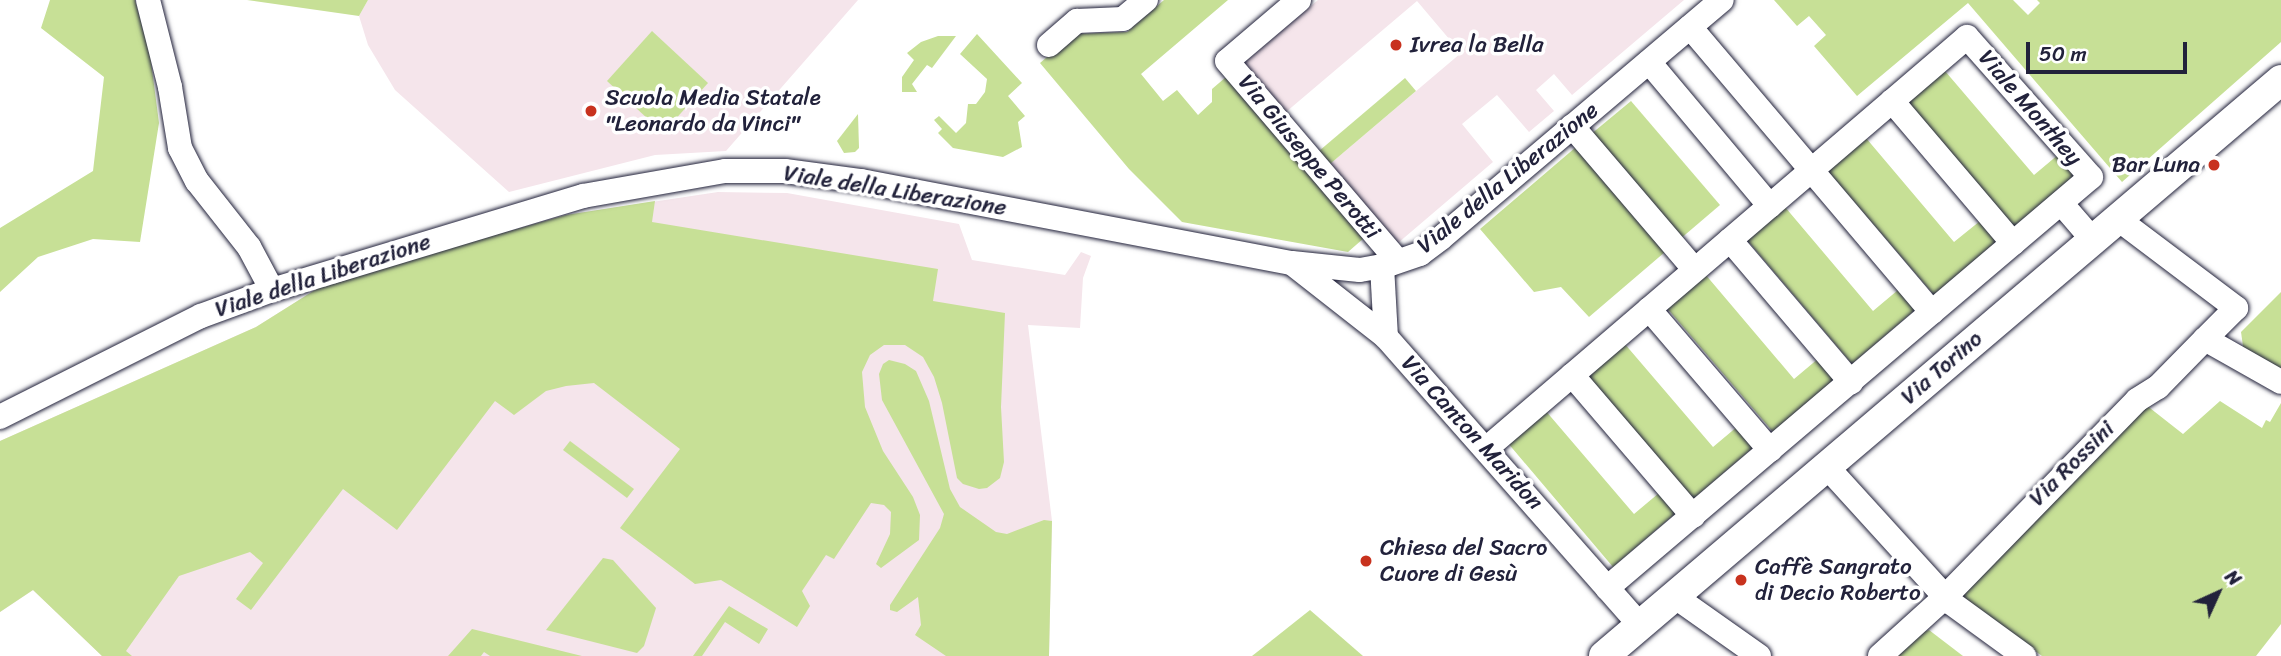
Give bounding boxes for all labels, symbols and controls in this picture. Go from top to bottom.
scale bar [2029,28,2190,72]
place label: Ivrea la Bella [1410,31,1544,59]
text: 50 m [2039,35,2087,73]
marker: Ivrea la Bella [1388,37,1404,53]
street label: Viale Monthey [1972,45,2088,171]
street label: Via Giuseppe Perotti [1232,69,1386,245]
place label: Scuola Media Statale "Leonardo da Vinci" [605,84,821,138]
street label: Viale della Liberazione [1412,97,1604,259]
marker: Scuola Media Statale "Leonardo da Vinci" [583,103,599,119]
place label: Bar Luna [2112,151,2200,179]
marker: Bar Luna [2206,157,2222,173]
street label: Viale della Liberazione [782,160,1008,222]
street label: Viale della Liberazione [212,228,434,324]
street label: Via Torino [1895,325,1989,411]
street label: Via Canton Maridon [1395,350,1549,516]
street label: Via Rossini [2024,416,2120,512]
place label: Chiesa del Sacro Cuore di Gesù [1380,534,1548,588]
marker: Chiesa del Sacro Cuore di Gesù [1358,553,1374,569]
place label: Caffè Sangrato di Decio Roberto [1755,553,1920,607]
north arrow [2183,558,2253,628]
text: N [2217,561,2250,594]
marker: Caffè Sangrato di Decio Roberto [1733,572,1749,588]

